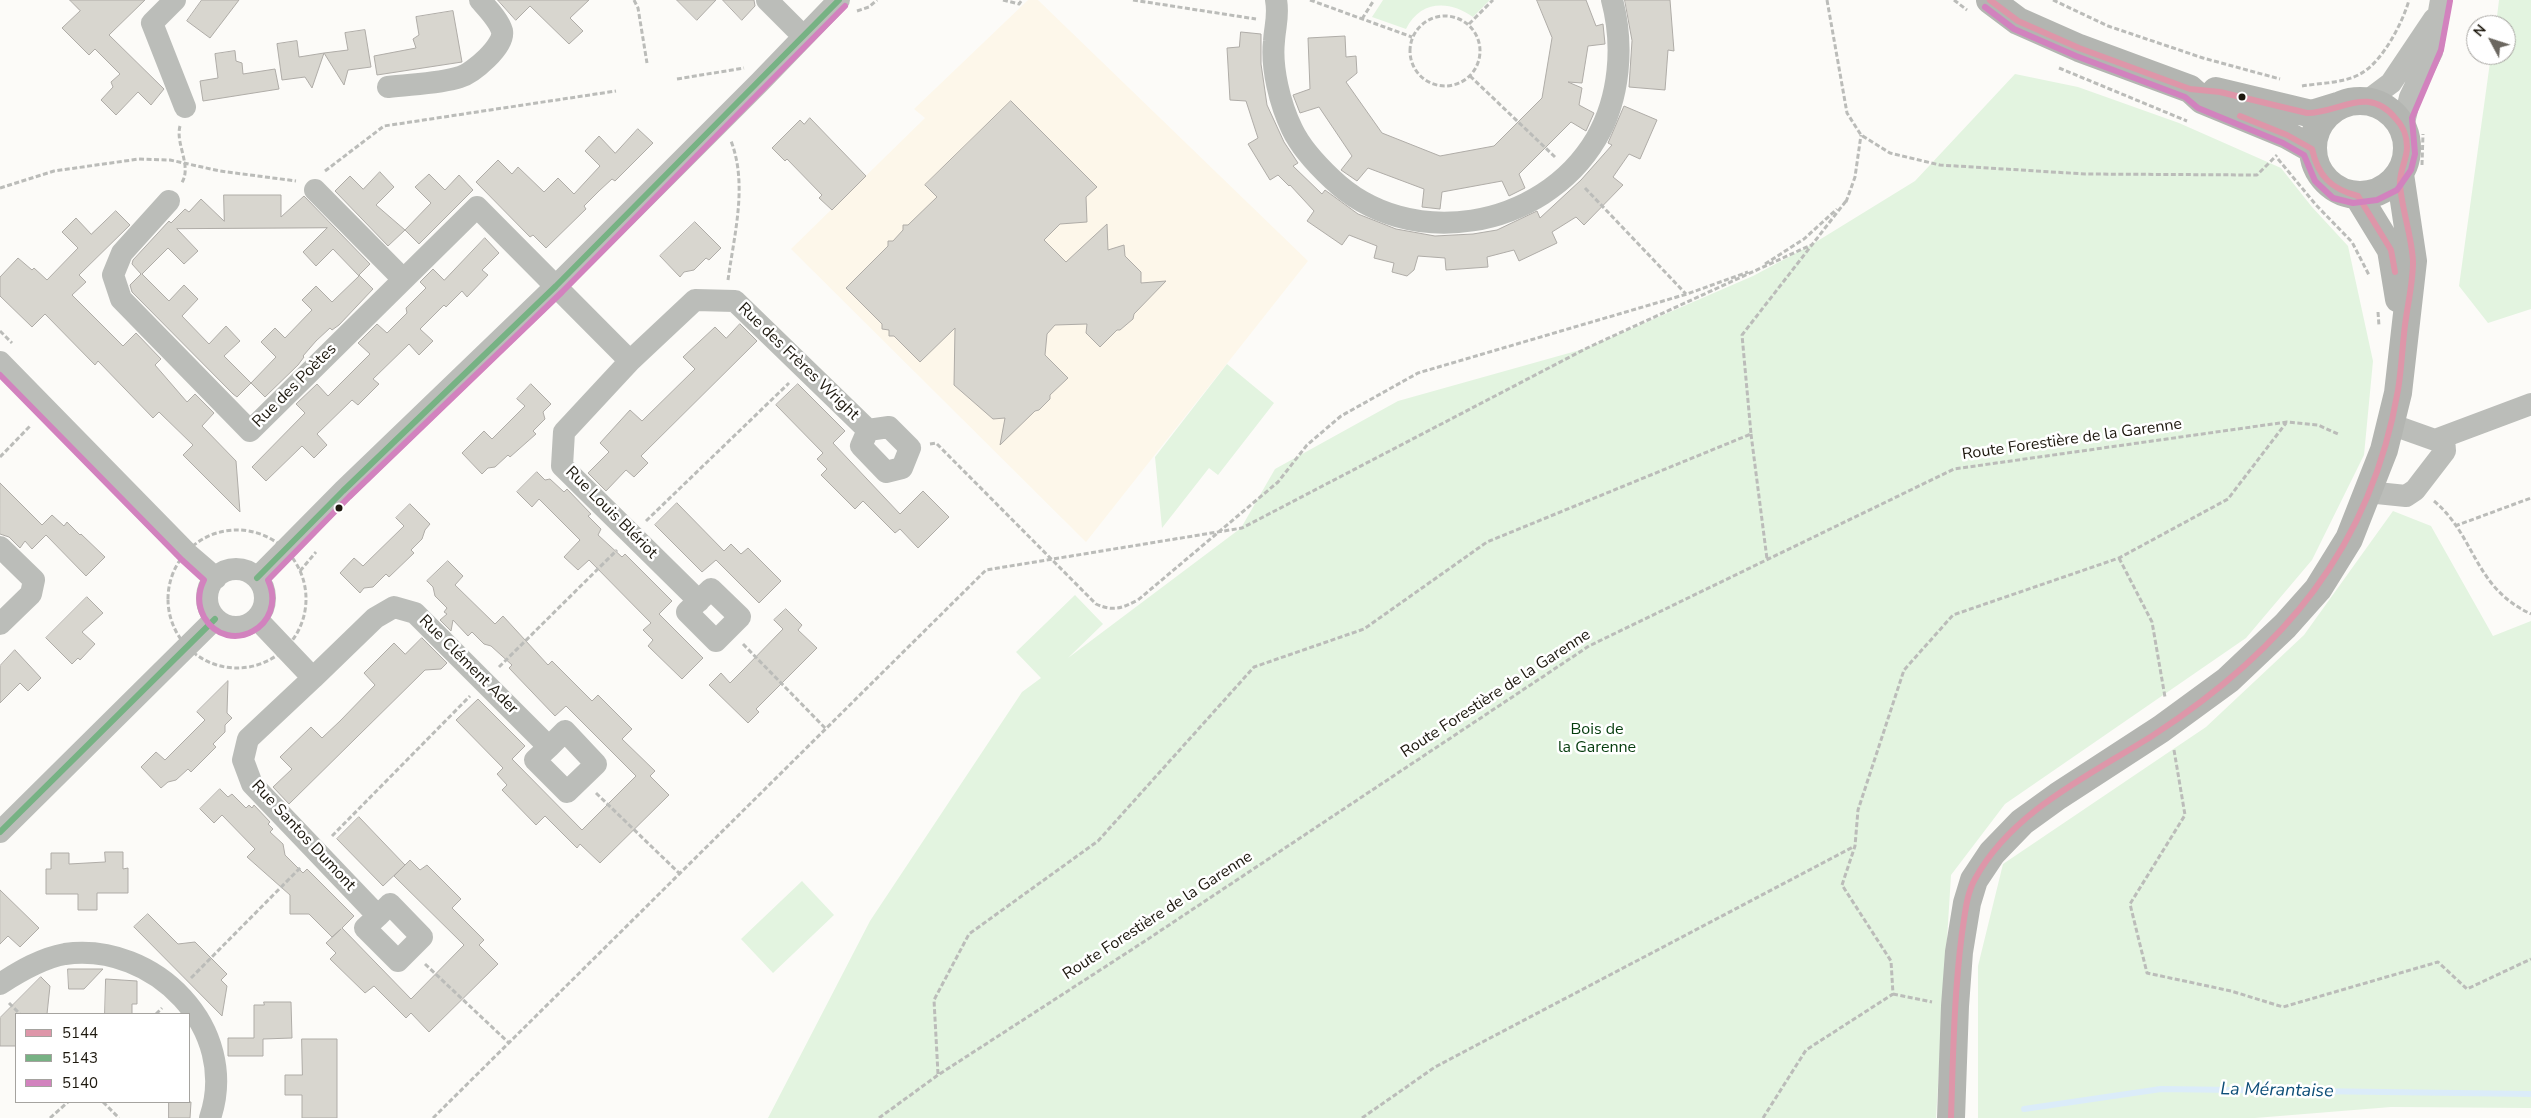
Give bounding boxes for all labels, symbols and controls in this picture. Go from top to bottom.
north arrow [2466,15,2516,65]
text: N [2469,21,2491,41]
unlabelled marker [2237,92,2247,102]
street label: Rue des Frères Wright [733,299,863,425]
street label: Rue des Poètes [249,340,341,432]
street label: Route Forestière de la Garenne [1961,415,2183,465]
street label: Rue Louis Blériot [561,463,661,563]
unlabelled marker [334,503,344,513]
street label: Rue Clément Ader [414,611,522,719]
street label: Route Forestière de la Garenne [1398,626,1594,762]
park label: Bois de la Garenne [1558,720,1636,758]
street label: Rue Santos Dumont [247,777,359,895]
street label: Route Forestière de la Garenne [1060,848,1256,984]
legend [15,1013,190,1103]
text: 5144 [62,1023,98,1043]
text: 5143 [62,1048,98,1068]
text: 5140 [62,1073,98,1093]
water label: La Mérantaise [2220,1079,2334,1103]

